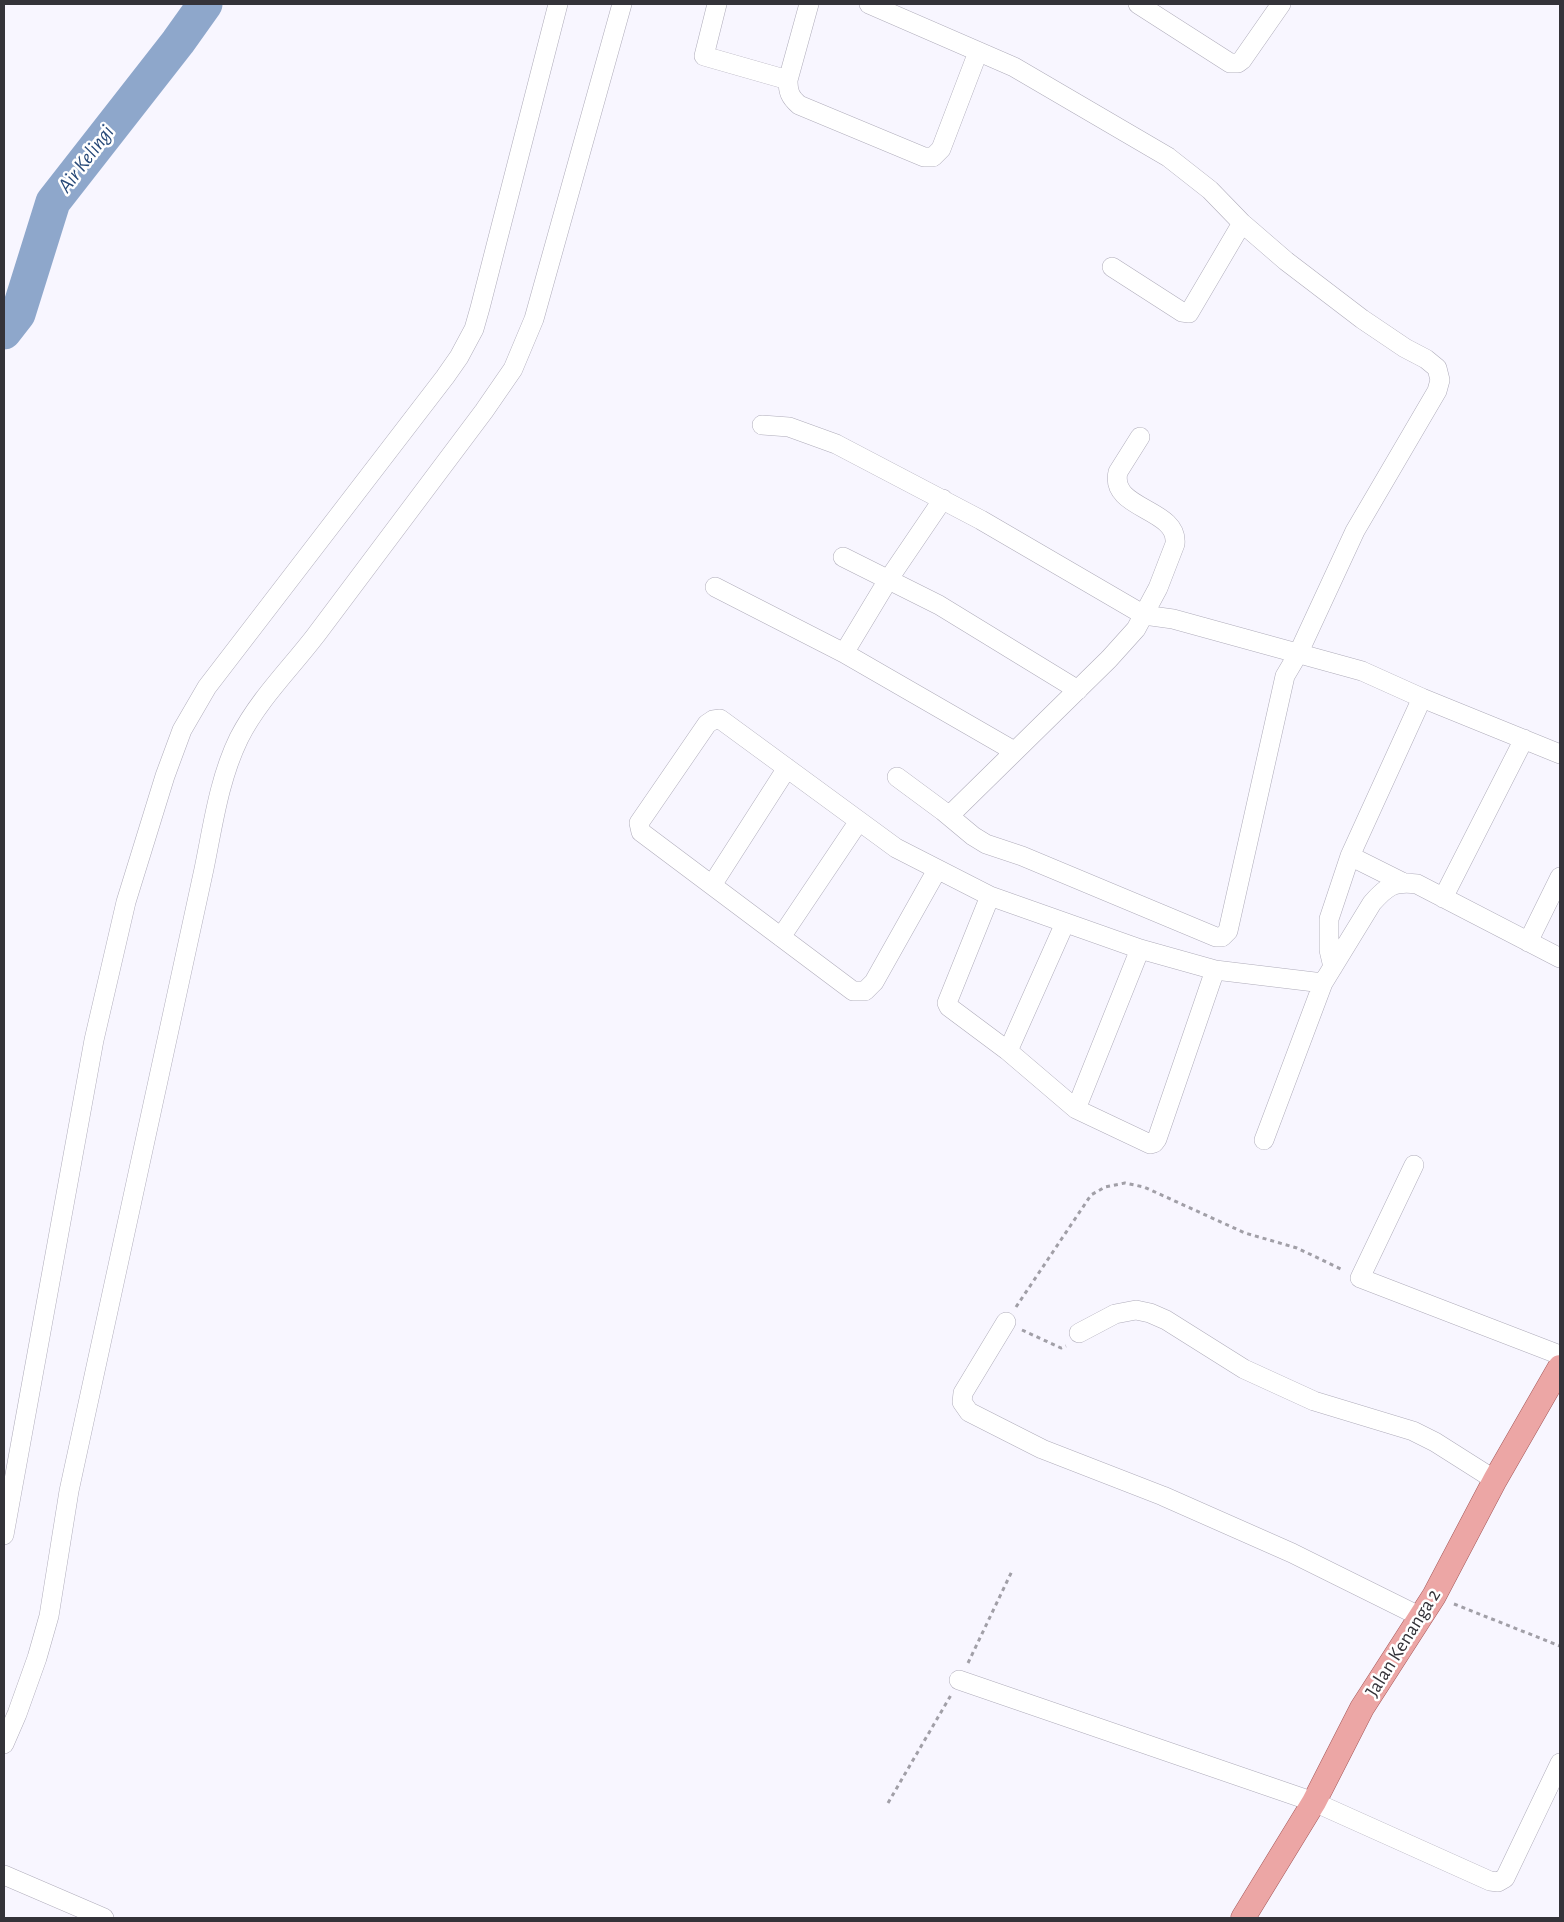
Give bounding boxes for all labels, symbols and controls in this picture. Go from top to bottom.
water label: Air Kelingi [53,120,119,198]
street label: Jalan Kenanga 2 [1360,1584,1446,1702]

